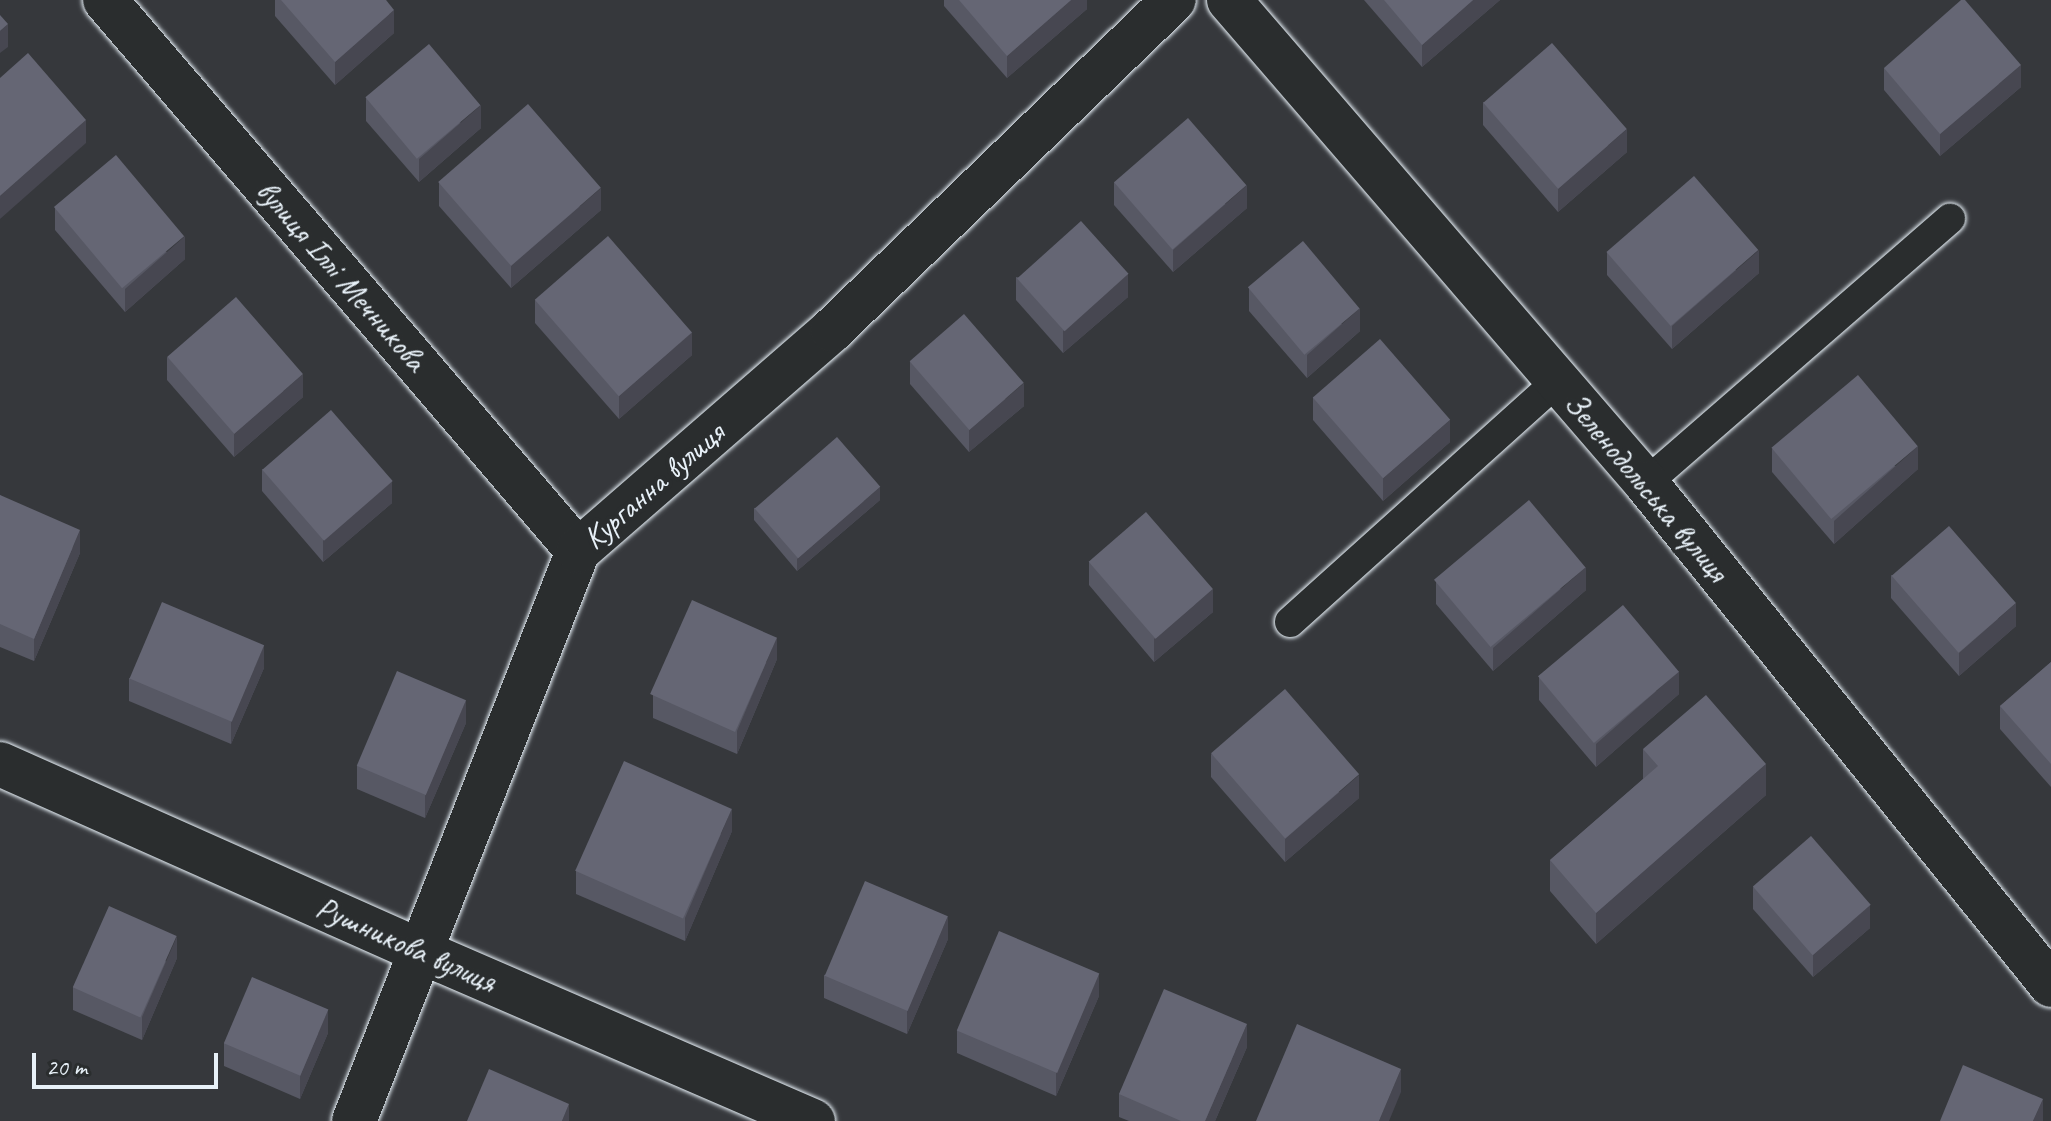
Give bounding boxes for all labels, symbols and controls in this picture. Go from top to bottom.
street label: вулиця Іллі Мечникова [248,173,434,379]
street label: Зеленодольська вулиця [1555,384,1737,590]
street label: Курганна вулиця [576,414,732,558]
street label: Рушникова вулиця [310,888,502,1002]
scale bar [36,1037,222,1087]
text: 20 m [46,1052,87,1082]

